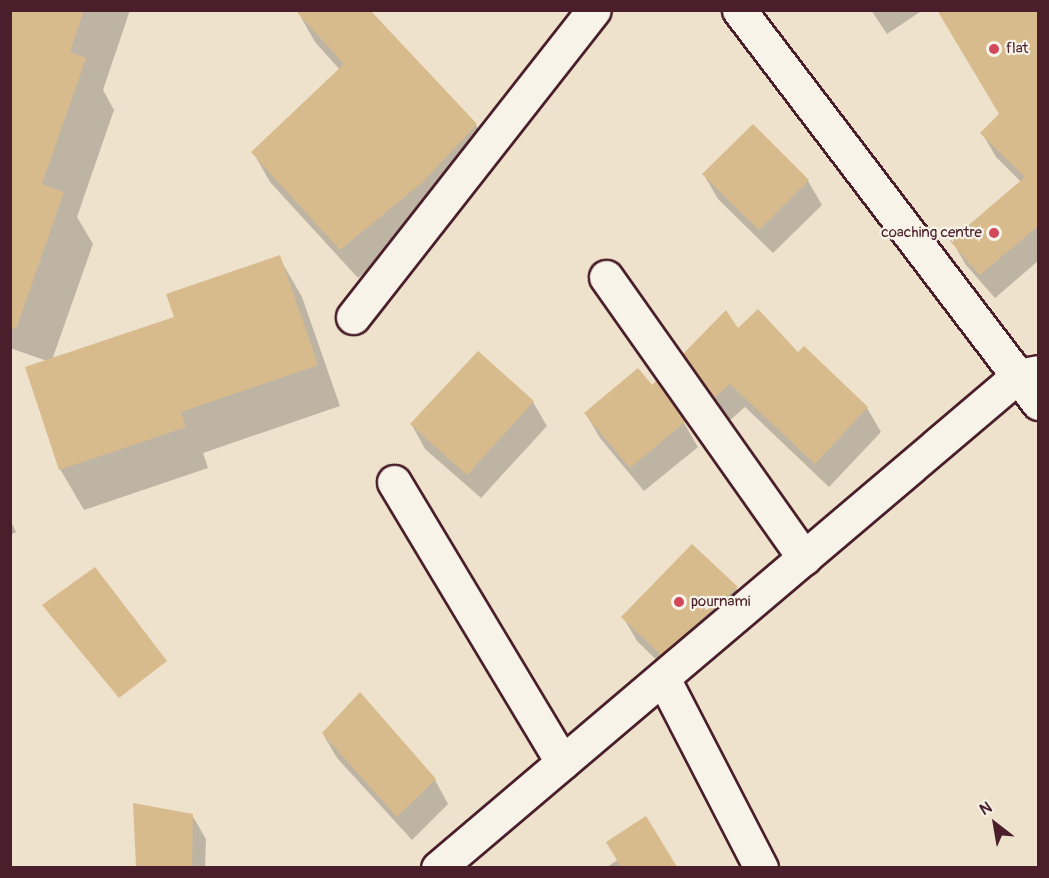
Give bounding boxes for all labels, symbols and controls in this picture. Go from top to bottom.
place label: flat [1006,40,1028,58]
marker: flat [987,42,1001,56]
place label: coaching centre [881,224,982,242]
marker: coaching centre [987,226,1001,240]
place label: pournami [691,593,750,611]
marker: pournami [672,595,686,609]
north arrow [965,794,1025,854]
text: N [976,797,996,820]

